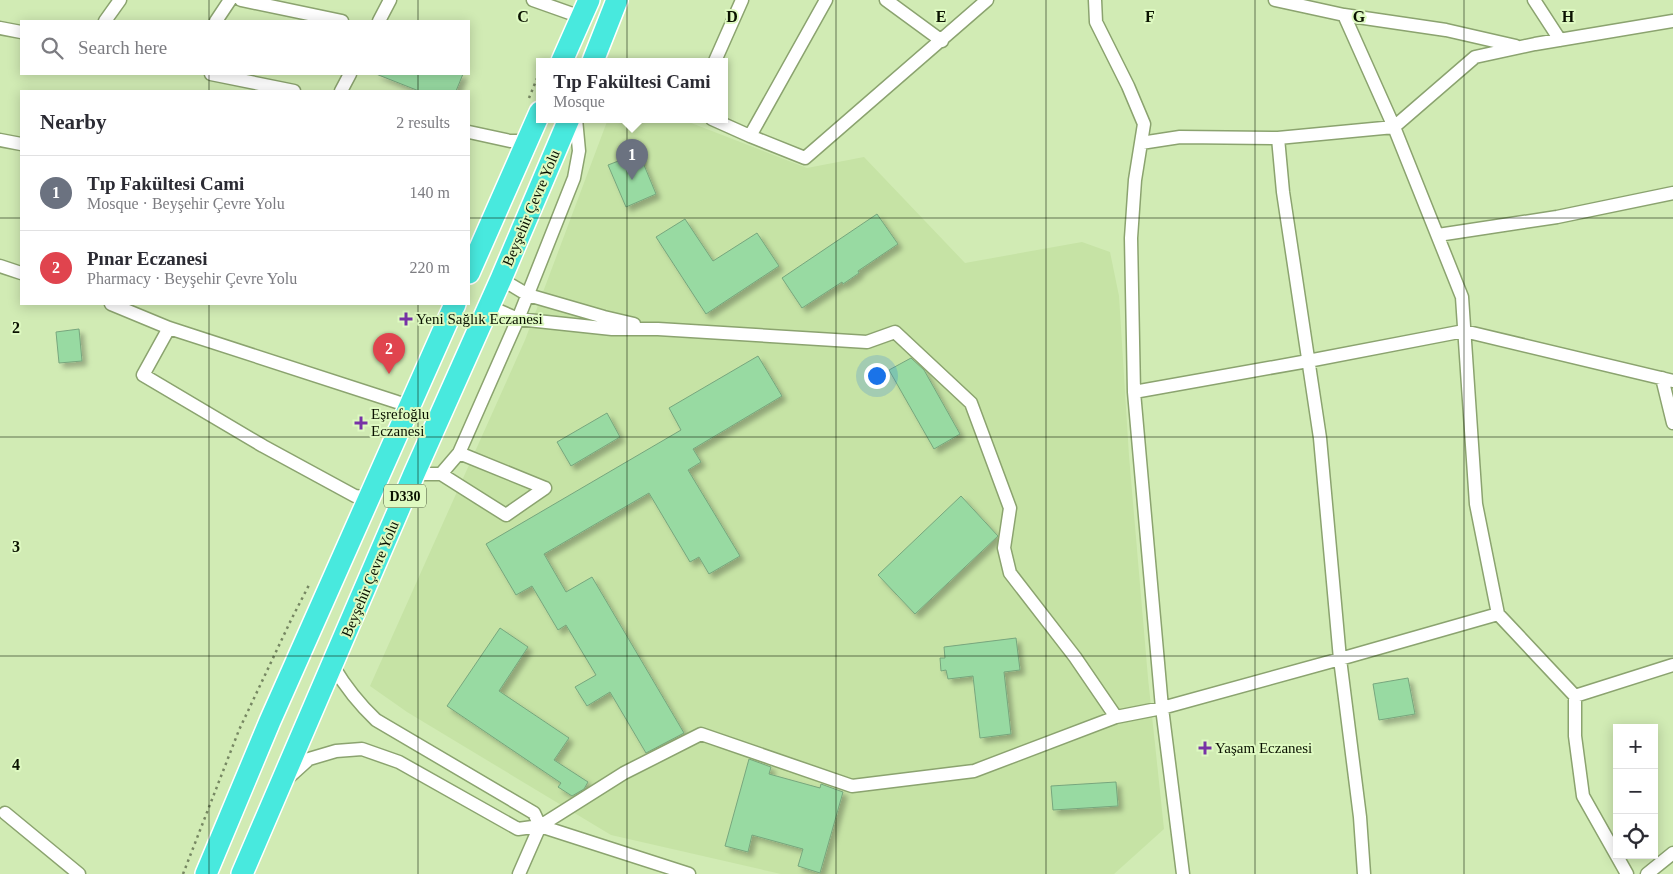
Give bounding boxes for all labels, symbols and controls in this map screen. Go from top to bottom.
text: C [517,8,529,25]
text: D [726,8,738,25]
text: E [936,8,946,25]
text: F [1145,8,1155,25]
text: G [1353,8,1366,25]
text: H [1562,8,1575,25]
search box [20,20,470,75]
icon: search [38,34,66,62]
text: Search here [78,37,167,58]
popup [536,58,728,123]
text: Tıp Fakültesi Cami [553,71,711,92]
text: Mosque [553,93,605,110]
text: Nearby [40,110,107,134]
text: 2 results [396,114,450,131]
pin: 1 [616,139,648,180]
street label: Beyşehir Çevre Yolu [499,147,563,268]
text: Tıp Fakültesi Cami [87,173,244,194]
text: 1 [52,184,60,201]
text: 140 m [410,184,450,201]
text: Mosque · Beyşehir Çevre Yolu [87,195,285,212]
text: Pınar Eczanesi [87,248,208,269]
text: 2 [52,259,60,276]
text: 220 m [410,259,450,276]
text: Pharmacy · Beyşehir Çevre Yolu [87,270,297,287]
place label: Yeni Sağlık Eczanesi [416,311,543,327]
marker: Yeni Sağlık Eczanesi [400,313,412,325]
text: 2 [12,319,20,336]
pin: 2 [373,333,405,374]
your location [864,363,890,389]
place label: Eşrefoğlu Eczanesi [371,406,430,439]
marker: Eşrefoğlu Eczanesi [355,417,367,429]
road number: D330 [384,484,426,508]
street label: Beyşehir Çevre Yolu [338,518,402,639]
text: 3 [12,538,20,555]
map controls [1613,724,1658,859]
button: + [1613,724,1658,769]
place label: Yaşam Eczanesi [1215,740,1312,756]
marker: Yaşam Eczanesi [1199,742,1211,754]
text: 4 [12,756,20,773]
button: − [1613,769,1658,814]
button: locate [1613,814,1658,859]

